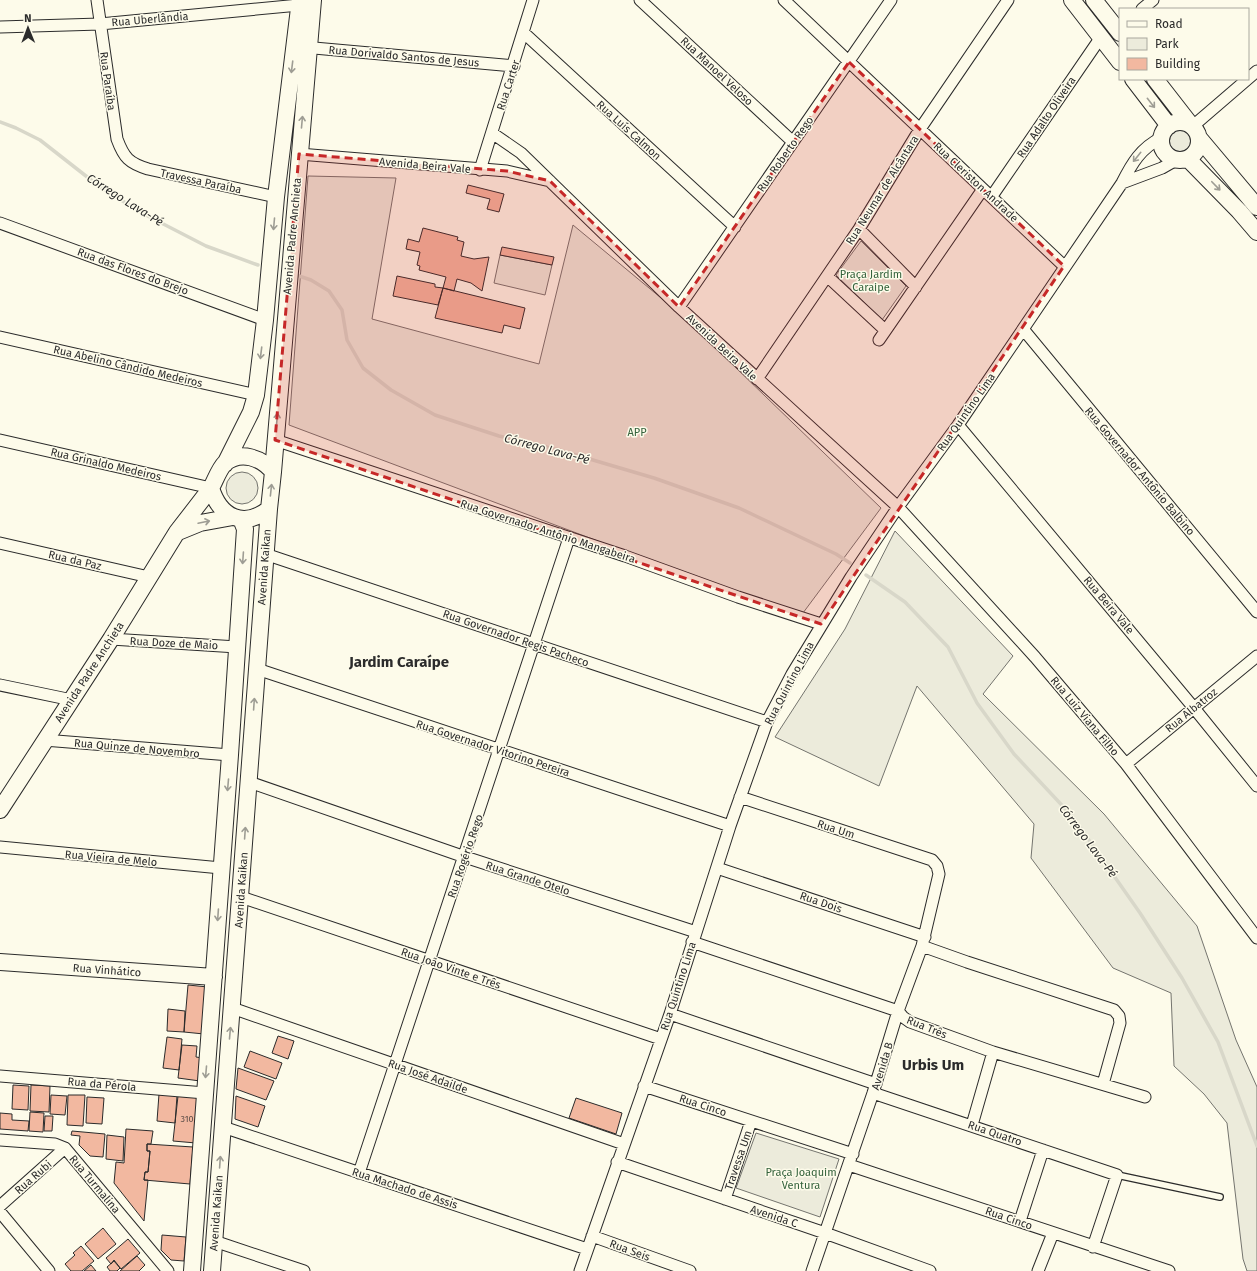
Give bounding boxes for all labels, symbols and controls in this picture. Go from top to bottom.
north arrow [8,8,48,48]
legend [1119,8,1249,80]
street label: Rua Uberlândia [111,10,189,29]
text: N [24,12,32,25]
text: Road [1155,17,1183,31]
street label: Rua Manoel Veloso [678,34,756,108]
text: Park [1155,37,1179,51]
street label: Rua Dorivaldo Santos de Jesus [328,43,480,70]
street label: Rua Paraíba [97,51,118,111]
text: Building [1155,57,1201,71]
street label: Rua Carter [494,58,523,112]
one-way arrow [288,60,296,73]
street label: Rua Adalto Oliveira [1014,74,1078,160]
one-way arrow [1147,97,1155,108]
street label: Rua Luís Calmon [594,98,664,163]
street label: Rua Roberto Rego [754,114,816,195]
one-way arrow [299,116,306,129]
street label: Rua Neumar de Alcântara [843,133,922,247]
street label: Rua Cleriston Andrade [931,140,1021,225]
one-way arrow [1133,151,1142,162]
street label: Avenida Beira Vale [379,155,471,176]
street label: Travessa Paraíba [159,167,243,196]
water label: Córrego Lava-Pé [84,171,166,229]
street label: Avenida Padre Anchieta [281,177,304,295]
one-way arrow [1211,181,1221,191]
one-way arrow [270,217,278,230]
street label: Rua das Flores do Brejo [75,245,190,298]
park label: Praça Jardim Caraipe [840,268,902,294]
street label: Avenida Beira Vale [684,311,760,383]
street label: Rua Abelino Cândido Medeiros [52,343,204,390]
one-way arrow [257,346,265,359]
street label: Rua Quintino Lima [935,371,998,454]
street label: Rua Governador Antônio Balbino [1082,404,1197,538]
one-way arrow [273,413,280,426]
park label: APP [627,426,647,439]
water label: Córrego Lava-Pé [503,431,591,467]
street label: Rua Grinaldo Medeiros [49,445,163,484]
one-way arrow [267,484,274,497]
street label: Rua Governador Antônio Mangabeira [459,497,637,566]
one-way arrow [198,518,211,526]
street label: Avenida Kaikan [255,529,274,605]
street label: Rua da Paz [47,548,103,573]
one-way arrow [239,551,246,564]
street label: Rua Beira Vale [1081,574,1136,637]
street label: Rua Governador Regis Pacheco [441,607,591,670]
street label: Avenida Padre Anchieta [52,620,127,725]
street label: Rua Doze de Maio [129,635,219,652]
street label: Rua Quintino Lima [762,639,817,727]
district label: Jardim Caraípe [348,653,449,671]
street label: Rua Luiz Viana Filho [1048,674,1121,759]
street label: Rua Albatroz [1163,685,1220,735]
one-way arrow [251,698,258,711]
street label: Rua Governador Vitorino Pereira [414,717,571,780]
street label: Rua Quinze de Novembro [74,737,200,760]
one-way arrow [224,778,232,791]
water label: Córrego Lava-Pé [1056,802,1120,880]
street label: Rua Rogério Rego [445,813,486,900]
street label: Rua Um [815,817,856,842]
one-way arrow [241,827,248,840]
street label: Rua Vieira de Melo [64,848,158,869]
street label: Avenida Kaikan [232,852,251,928]
street label: Rua Grande Otelo [484,859,572,898]
street label: Rua Dois [798,889,844,916]
one-way arrow [215,908,222,921]
street label: Rua Quintino Lima [658,940,699,1032]
street label: Rua João Vinte e Três [399,945,502,992]
street label: Rua Vinhático [72,962,142,979]
street label: Rua Três [905,1013,949,1041]
one-way arrow [227,1027,234,1040]
street label: Avenida B [869,1040,896,1092]
district label: Urbis Um [902,1056,964,1074]
street label: Rua José Adailde [386,1057,469,1096]
one-way arrow [203,1065,210,1078]
street label: Rua da Pérola [67,1075,137,1094]
street label: Rua Cinco [677,1092,728,1119]
house number: 310 [180,1114,194,1124]
street label: Rua Quatro [966,1118,1024,1149]
street label: Travessa Um [722,1129,755,1192]
street label: Rua Turmalina [67,1153,123,1216]
one-way arrow [217,1156,224,1169]
street label: Rua Rubi [12,1158,54,1197]
street label: Rua Machado de Assis [350,1165,459,1212]
park label: Praça Joaquim Ventura [765,1166,837,1192]
street label: Avenida Kaikan [207,1175,226,1251]
street label: Avenida C [749,1203,799,1230]
street label: Rua Cinco [983,1204,1034,1233]
street label: Rua Seis [608,1237,652,1264]

